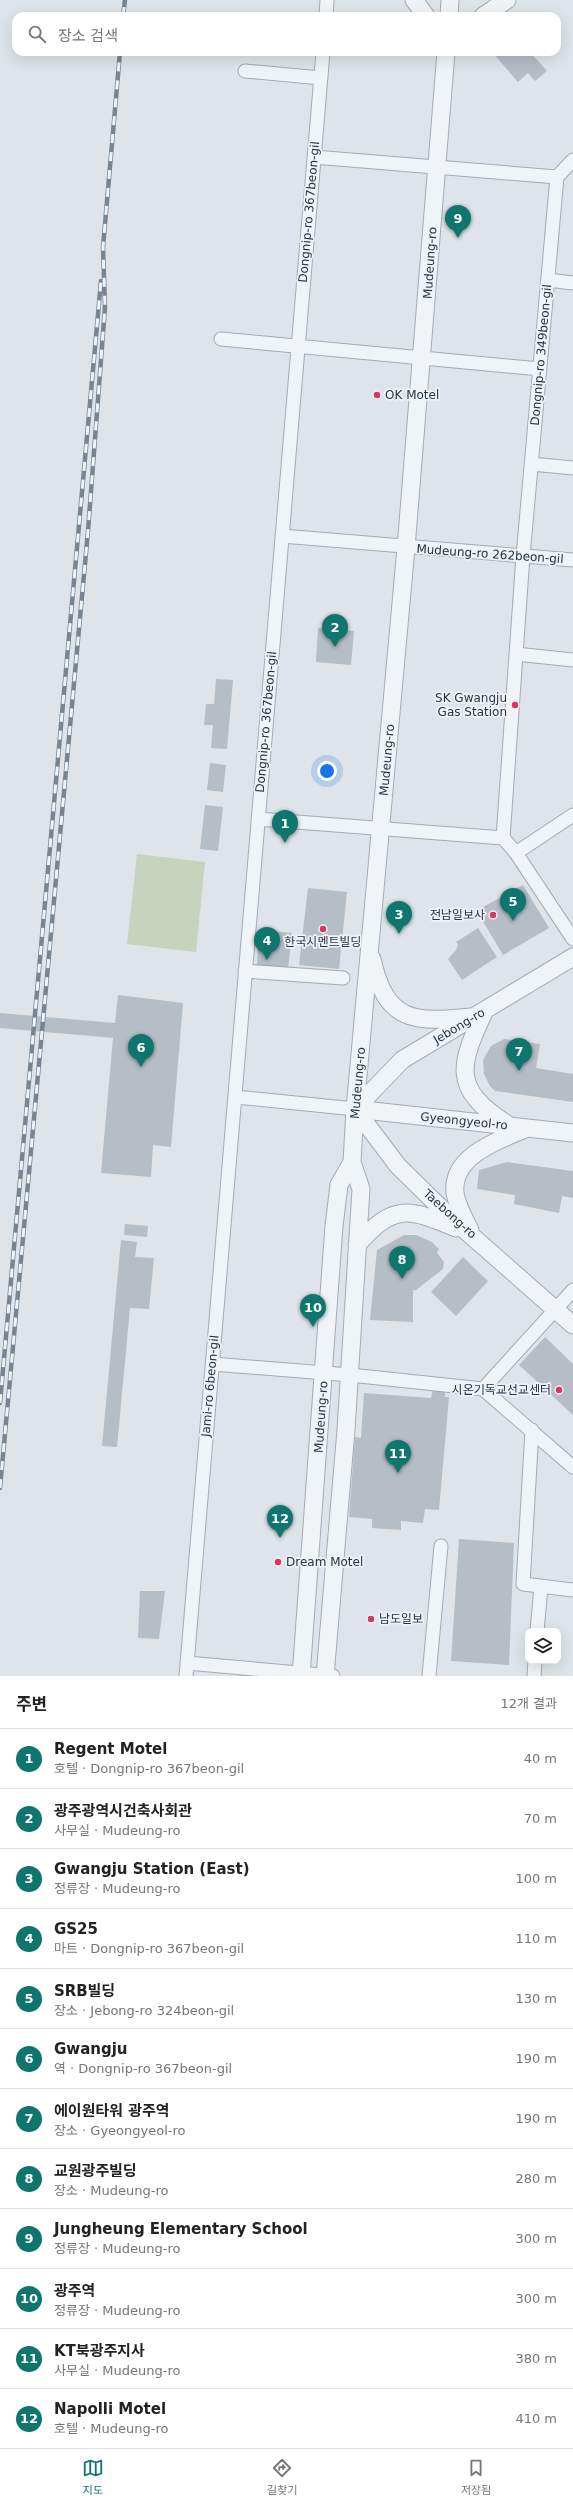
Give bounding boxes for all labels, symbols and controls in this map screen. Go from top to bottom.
search box [12,12,561,56]
icon: search [26,23,48,45]
text: 장소 검색 [58,27,118,45]
street label: Dongnip-ro 367beon-gil [296,141,322,283]
pin: 9 [445,205,471,238]
street label: Mudeung-ro [421,227,439,299]
street label: Dongnip-ro 349beon-gil [528,284,554,426]
place label: OK Motel [385,388,439,402]
marker: OK Motel [372,390,382,400]
street label: Mudeung-ro 262beon-gil [416,542,564,566]
pin: 2 [322,614,348,647]
street label: Dongnip-ro 367beon-gil [253,651,279,793]
place label: SK Gwangju Gas Station [435,691,507,719]
marker: SK Gwangju Gas Station [510,700,520,710]
street label: Mudeung-ro [377,723,397,797]
your location [317,761,337,781]
pin: 1 [272,810,298,843]
pin: 5 [500,888,526,921]
pin: 3 [386,901,412,934]
place label: 전남일보사 [430,908,485,922]
marker: 전남일보사 [488,910,498,920]
marker: 한국시멘트빌딩 [318,924,328,934]
pin: 4 [254,927,280,960]
place label: 한국시멘트빌딩 [284,935,362,949]
street label: Jebong-ro [430,1005,487,1047]
pin: 6 [128,1034,154,1067]
pin: 7 [506,1038,532,1071]
street label: Mudeung-ro [348,1046,368,1120]
street label: Gyeongyeol-ro [420,1109,508,1133]
street label: Taebong-ro [420,1186,479,1241]
pin: 8 [389,1246,415,1279]
pin: 10 [300,1294,326,1327]
street label: Jami-ro 6beon-gil [198,1334,221,1439]
street label: Mudeung-ro [312,1381,330,1453]
place label: 시온기독교선교센터 [452,1383,551,1397]
marker: 시온기독교선교센터 [554,1385,564,1395]
pin: 11 [385,1440,411,1473]
pin: 12 [267,1505,293,1538]
place label: Dream Motel [286,1555,363,1569]
marker: Dream Motel [273,1557,283,1567]
place label: 남도일보 [379,1612,423,1626]
marker: 남도일보 [366,1614,376,1624]
map controls [525,1628,561,1664]
button: layers [525,1628,561,1664]
text: 주변 [16,1694,47,1714]
text: 12개 결과 [500,1696,557,1711]
text: Regent Motel [54,1740,167,1758]
text: 1 [24,1751,34,1766]
text: 40 m [524,1751,557,1766]
text: 호텔 · Dongnip-ro 367beon-gil [54,1761,244,1776]
text: 광주광역시건축사회관 [54,1802,192,1820]
text: 2 [24,1811,34,1826]
text: 70 m [524,1811,557,1826]
text: 사무실 · Mudeung-ro [54,1823,180,1838]
text: Gwangju Station (East) [54,1860,250,1878]
text: 3 [24,1871,34,1886]
text: 100 m [515,1871,557,1886]
text: 정류장 · Mudeung-ro [54,1881,180,1896]
text: GS25 [54,1920,98,1938]
text: 4 [24,1931,34,1946]
text: 110 m [515,1931,557,1946]
text: 마트 · Dongnip-ro 367beon-gil [54,1941,244,1956]
text: SRB빌딩 [54,1982,115,2000]
text: 5 [24,1991,34,2006]
text: 130 m [515,1991,557,2006]
text: 장소 · Jebong-ro 324beon-gil [54,2003,234,2018]
text: Gwangju [54,2040,128,2058]
text: 6 [24,2051,34,2066]
text: 190 m [515,2051,557,2066]
text: 역 · Dongnip-ro 367beon-gil [54,2061,232,2076]
text: 에이원타워 광주역 [54,2102,170,2120]
text: 7 [24,2111,34,2126]
text: 190 m [515,2111,557,2126]
text: 장소 · Gyeongyeol-ro [54,2123,186,2138]
text: 교원광주빌딩 [54,2162,137,2180]
text: 8 [24,2171,34,2186]
text: 280 m [515,2171,557,2186]
text: 장소 · Mudeung-ro [54,2183,168,2198]
text: Jungheung Elementary School [54,2220,308,2238]
text: 9 [24,2231,34,2246]
text: 300 m [515,2231,557,2246]
text: 정류장 · Mudeung-ro [54,2241,180,2256]
text: 광주역 [54,2282,95,2300]
text: 10 [20,2291,38,2306]
text: 300 m [515,2291,557,2306]
text: 정류장 · Mudeung-ro [54,2303,180,2318]
text: KT북광주지사 [54,2342,145,2360]
text: 11 [20,2351,38,2366]
text: 380 m [515,2351,557,2366]
text: 사무실 · Mudeung-ro [54,2363,180,2378]
text: Napolli Motel [54,2400,166,2418]
text: 12 [20,2411,38,2426]
text: 410 m [515,2411,557,2426]
text: 호텔 · Mudeung-ro [54,2421,168,2436]
tab: 지도 [82,2457,104,2497]
tab: 길찾기 [267,2457,297,2497]
tab: 저장됨 [461,2457,491,2497]

